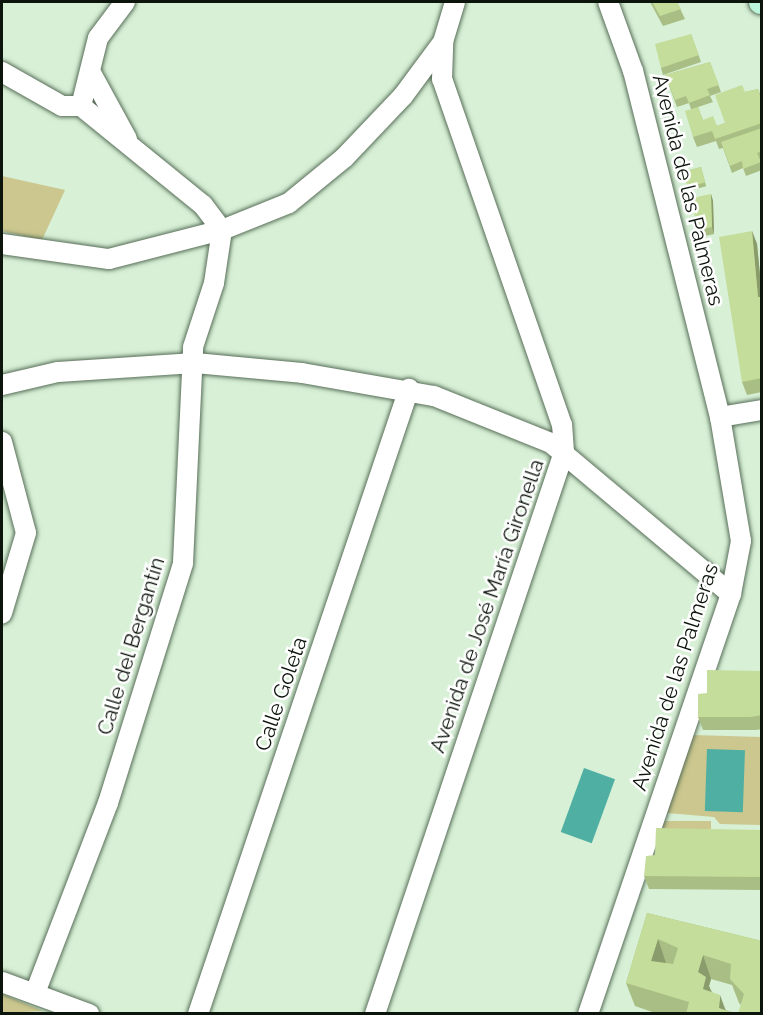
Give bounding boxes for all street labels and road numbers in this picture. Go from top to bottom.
street label: Avenida de las Palmeras [647,72,729,308]
street label: Avenida de José María Gironella [425,456,549,756]
street label: Calle del Bergantín [92,554,170,738]
street label: Avenida de las Palmeras [626,560,724,794]
street label: Calle Goleta [250,634,312,754]

